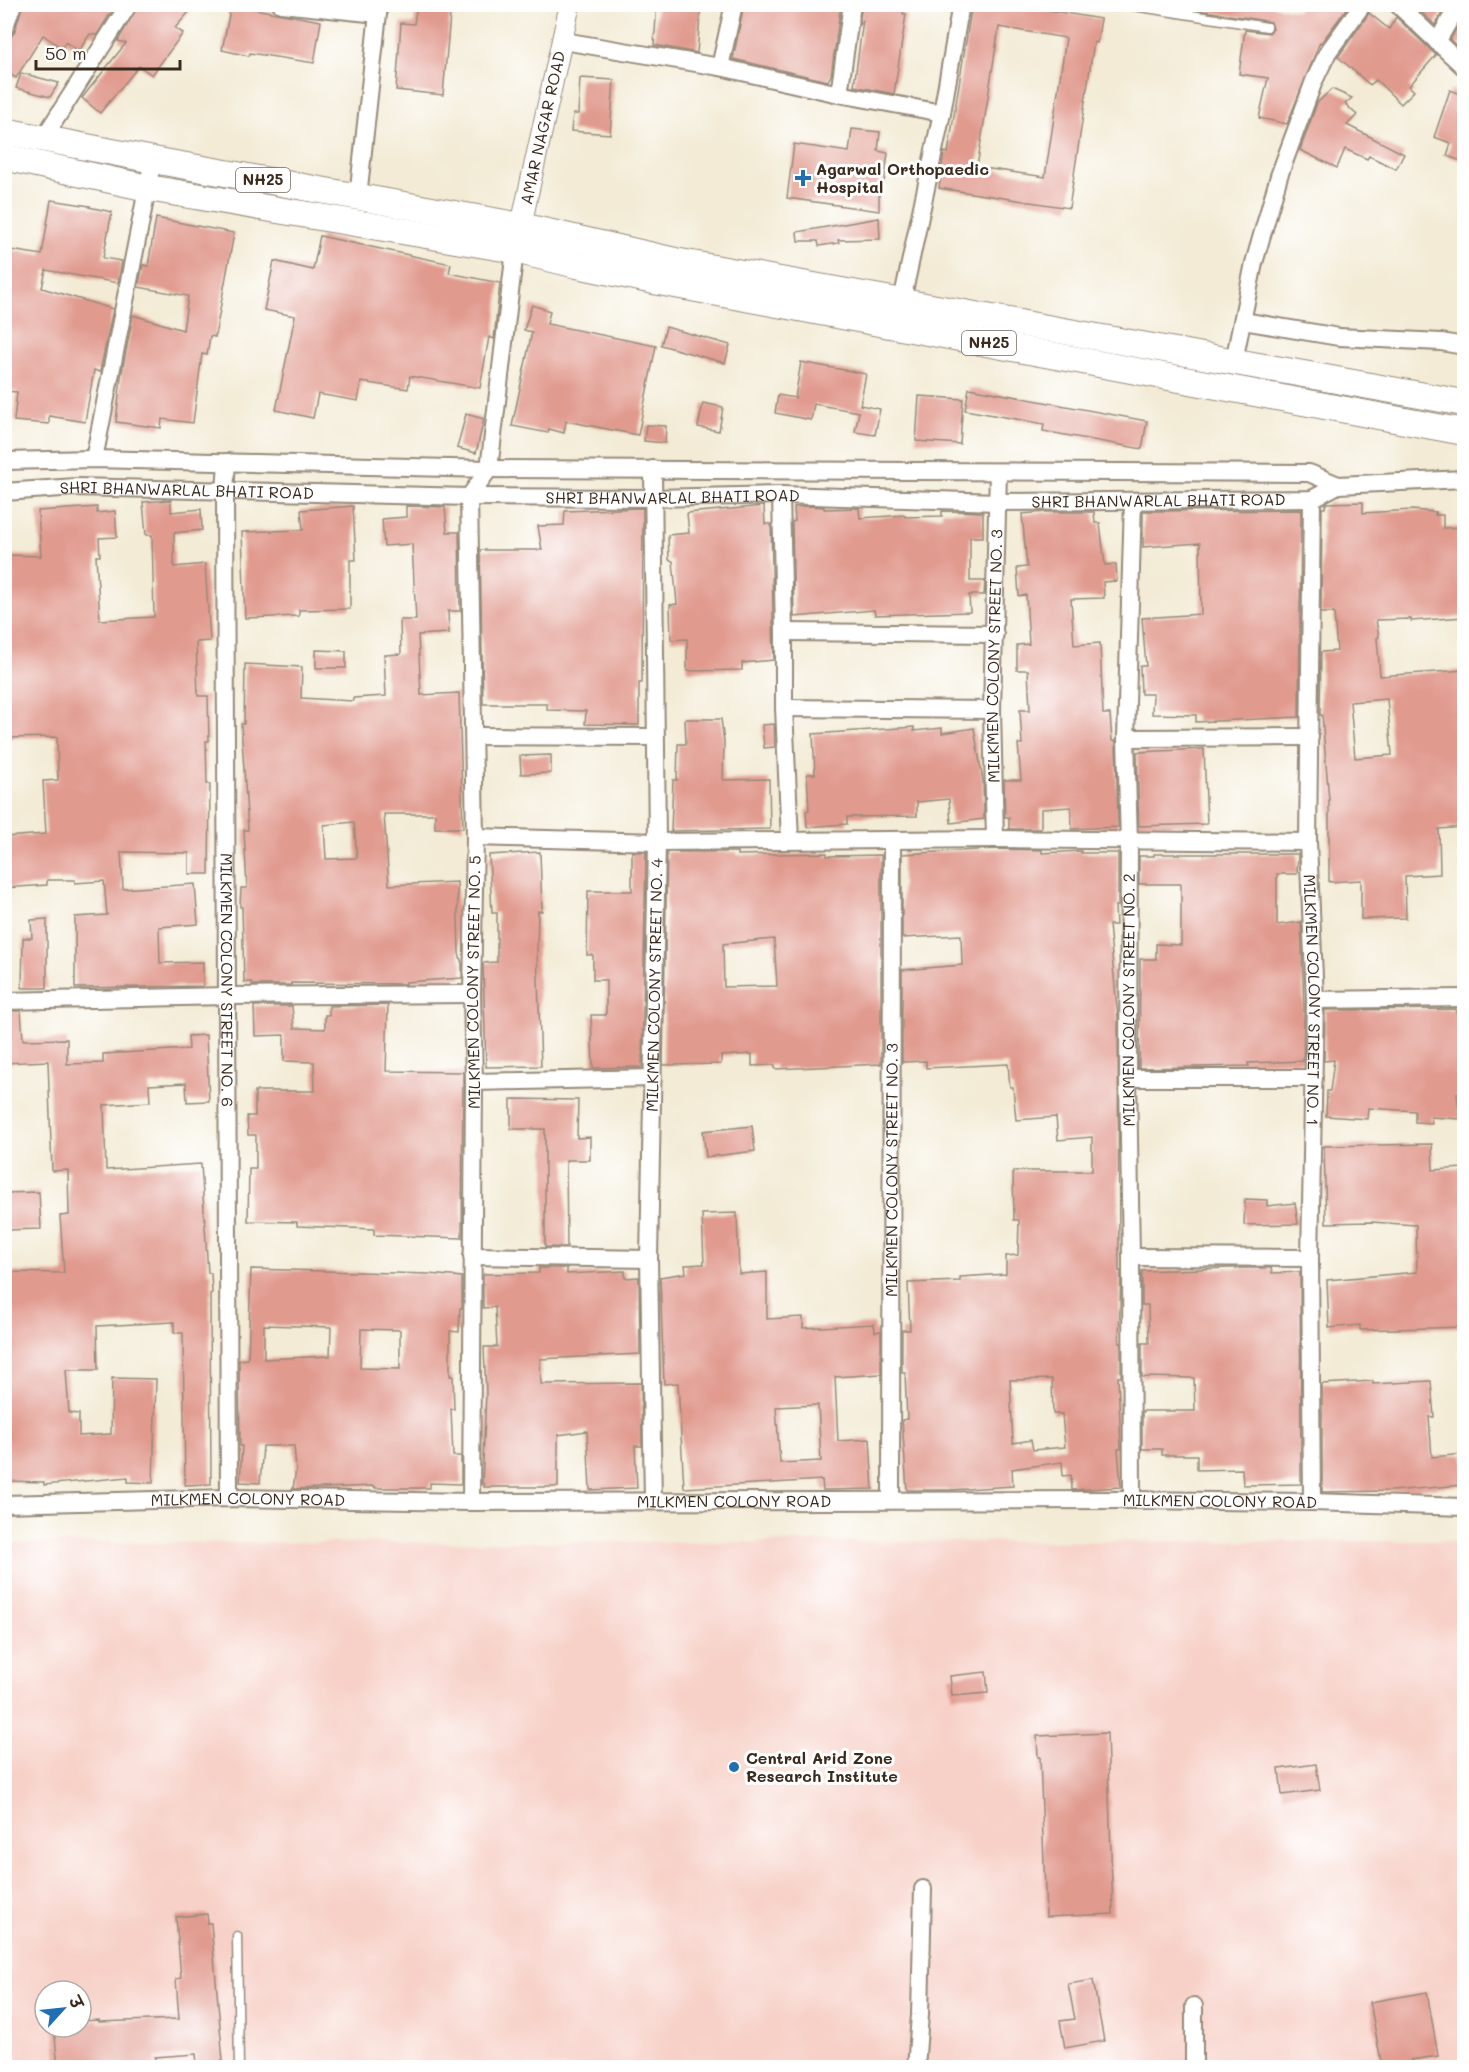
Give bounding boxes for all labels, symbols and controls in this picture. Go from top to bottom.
scale bar [36,33,180,71]
text: 50 m [45,41,87,65]
street label: AMAR NAGAR ROAD [515,49,569,206]
place label: Agarwal Orthopaedic Hospital [816,158,989,197]
road number: NH25 [236,168,290,192]
marker: Agarwal Orthopaedic Hospital [794,169,812,187]
road number: NH25 [962,331,1016,355]
street label: SHRI BHANWARLAL BHATI ROAD [59,476,314,503]
street label: SHRI BHANWARLAL BHATI ROAD [546,484,800,508]
street label: SHRI BHANWARLAL BHATI ROAD [1031,488,1286,512]
street label: MILKMEN COLONY STREET NO. 3 [981,529,1007,783]
street label: MILKMEN COLONY STREET NO. 6 [216,853,238,1107]
street label: MILKMEN COLONY STREET NO. 5 [461,855,485,1109]
street label: MILKMEN COLONY STREET NO. 4 [641,857,667,1112]
street label: MILKMEN COLONY STREET NO. 2 [1117,873,1139,1127]
street label: MILKMEN COLONY STREET NO. 1 [1299,874,1326,1126]
street label: MILKMEN COLONY STREET NO. 3 [880,1043,902,1297]
street label: MILKMEN COLONY ROAD [150,1487,345,1510]
street label: MILKMEN COLONY ROAD [1123,1489,1317,1512]
street label: MILKMEN COLONY ROAD [637,1490,831,1511]
place label: Central Arid Zone Research Institute [746,1747,898,1786]
marker: Central Arid Zone Research Institute [727,1760,741,1774]
north arrow [33,1979,93,2039]
text: उ [64,1991,89,2013]

